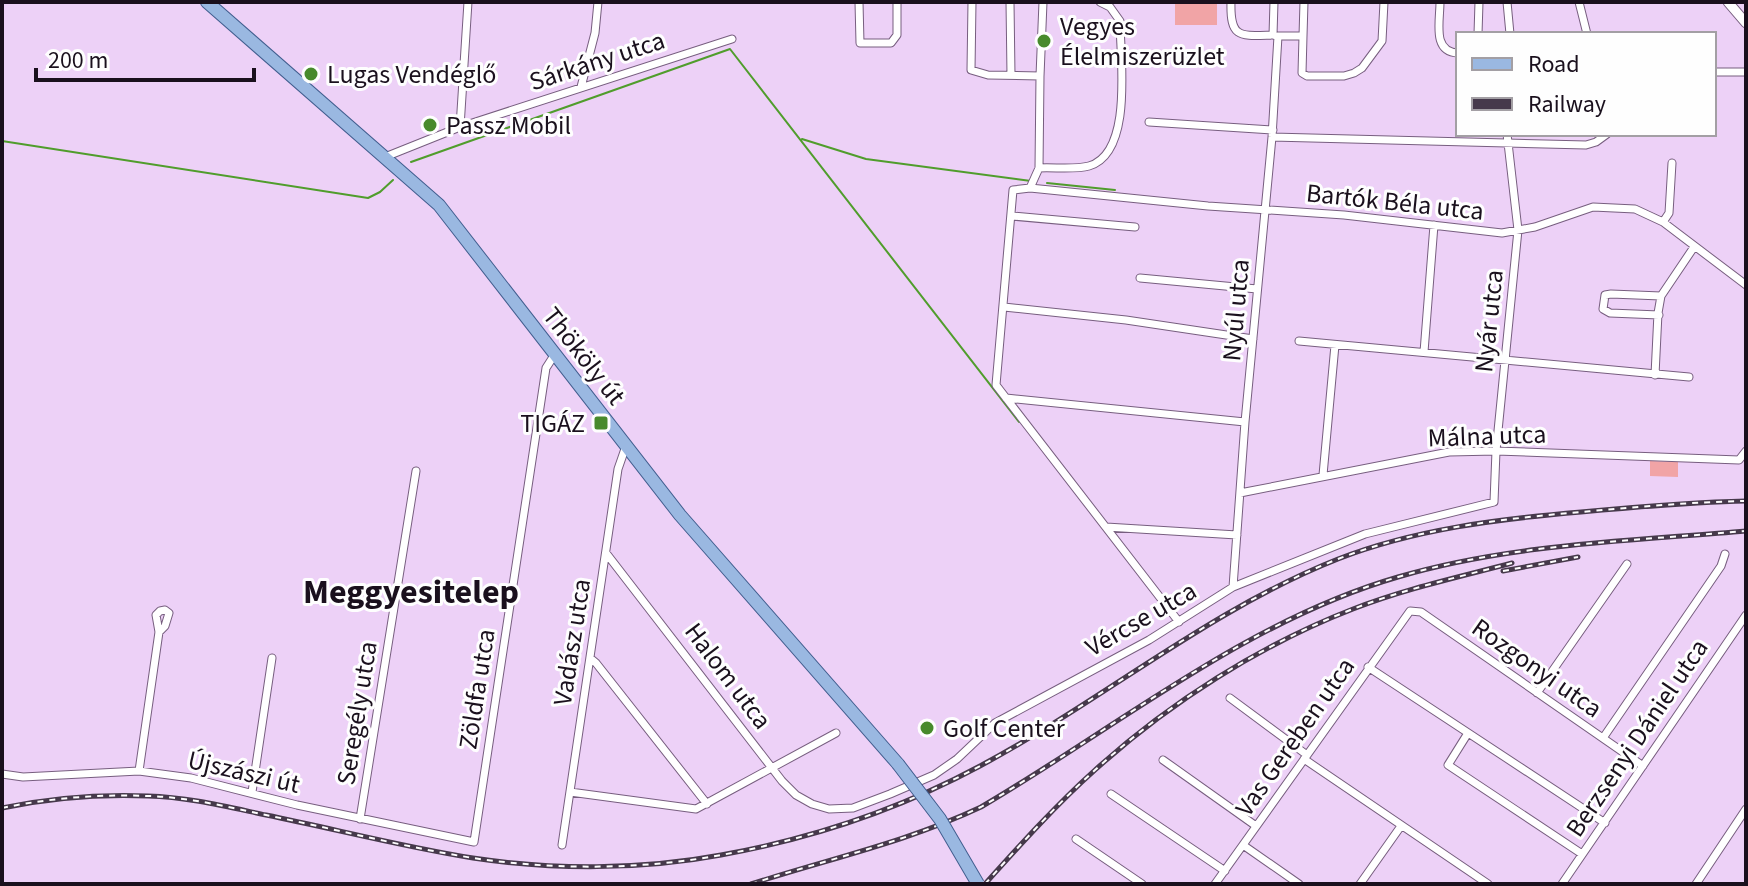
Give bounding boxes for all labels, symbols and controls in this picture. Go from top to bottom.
place label: Vegyes Élelmiszerüzlet [1060,8,1225,75]
street label: Sárkány utca [524,22,670,100]
scale bar [36,32,254,82]
marker: Vegyes Élelmiszerüzlet [1035,32,1053,50]
legend [1456,32,1716,136]
text: 200 m [48,43,108,78]
text: Road [1528,47,1580,82]
place label: Lugas Vendéglő [327,56,496,93]
marker: Lugas Vendéglő [302,65,320,83]
text: Railway [1528,87,1606,122]
place label: Passz Mobil [446,107,571,144]
marker: Passz Mobil [421,116,439,134]
street label: Bartók Béla utca [1304,174,1486,230]
street label: Nyúl utca [1213,257,1259,363]
street label: Nyár utca [1465,268,1513,374]
street label: Thököly út [534,299,634,413]
place label: TIGÁZ [520,405,585,442]
marker: TIGÁZ [592,414,610,432]
street label: Málna utca [1427,415,1547,457]
district label: Meggyesitelep [303,568,519,617]
street label: Vércse utca [1079,572,1203,666]
street label: Vadász utca [544,576,600,708]
street label: Rozgonyi utca [1464,609,1610,727]
street label: Halom utca [676,615,780,737]
street label: Zöldfa utca [449,626,505,752]
street label: Berzsenyi Dániel utca [1557,632,1717,844]
street label: Seregély utca [327,638,387,788]
street label: Vas Gereben utca [1226,650,1364,824]
place label: Golf Center [943,710,1066,747]
marker: Golf Center [918,719,936,737]
street label: Újszászi út [184,741,304,803]

